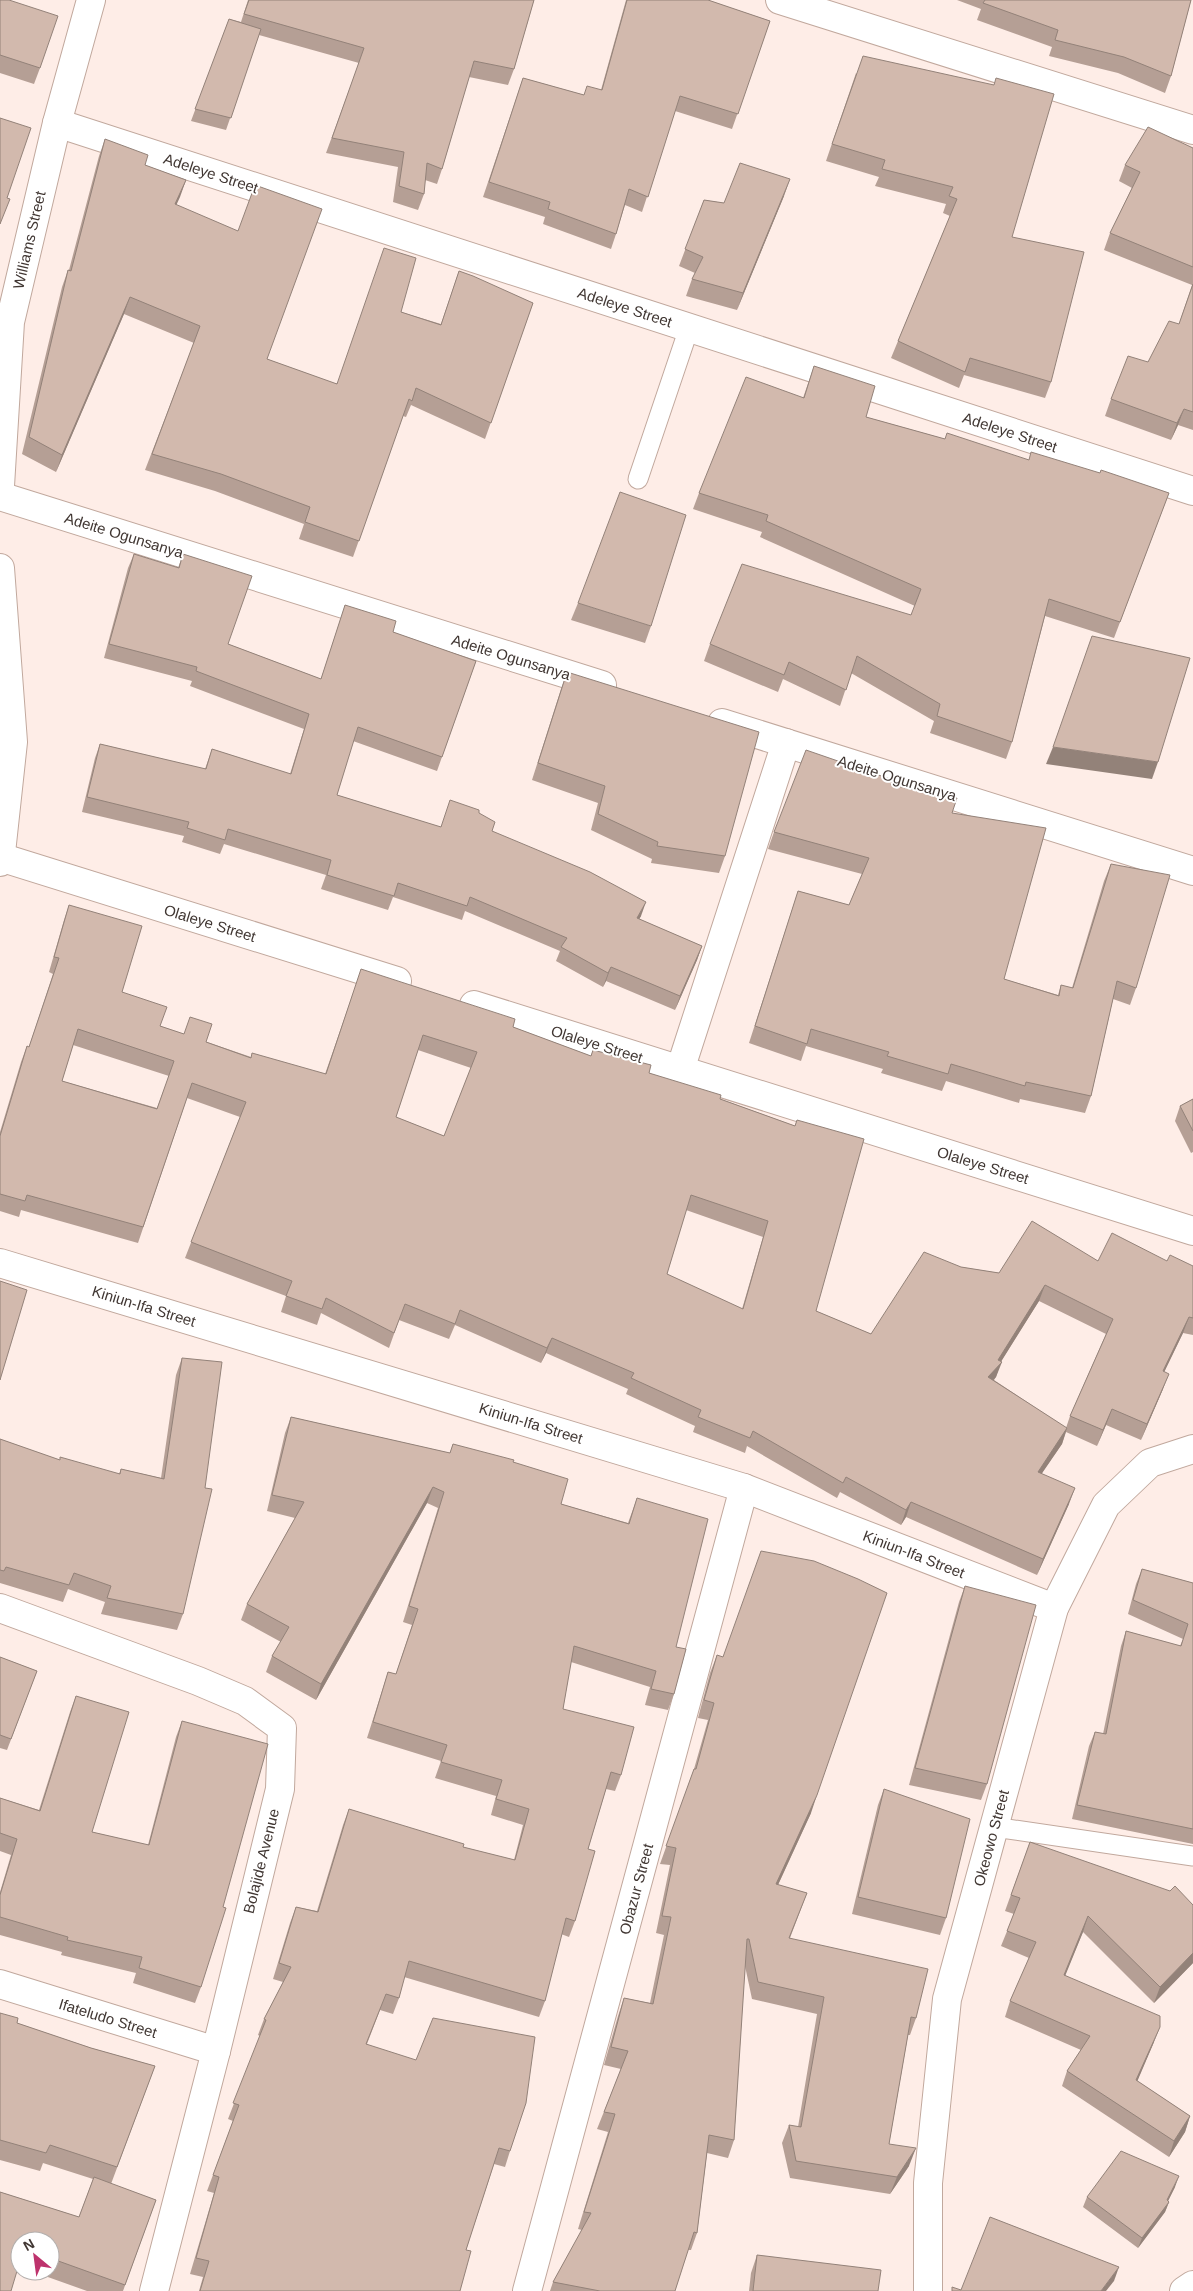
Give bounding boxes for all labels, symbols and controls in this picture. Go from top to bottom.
street label: Adeleye Street [162,150,261,197]
street label: Williams Street [9,189,49,291]
street label: Adeleye Street [576,284,675,331]
street label: Adeleye Street [961,409,1060,456]
street label: Adeite Ogunsanya [63,509,186,561]
street label: Adeite Ogunsanya [450,631,573,683]
street label: Adeite Ogunsanya [836,752,959,804]
street label: Olaleye Street [162,901,259,945]
street label: Olaleye Street [549,1022,646,1066]
street label: Olaleye Street [935,1143,1032,1187]
street label: Kiniun-Ifa Street [90,1282,199,1330]
street label: Kiniun-Ifa Street [477,1399,586,1447]
street label: Kiniun-Ifa Street [861,1527,968,1582]
street label: Okeowo Street [970,1787,1012,1888]
street label: Bolajide Avenue [240,1807,282,1915]
street label: Obazur Street [616,1841,657,1936]
street label: Ifateludo Street [57,1995,160,2041]
north arrow [10,2231,60,2281]
text: N [20,2235,37,2254]

